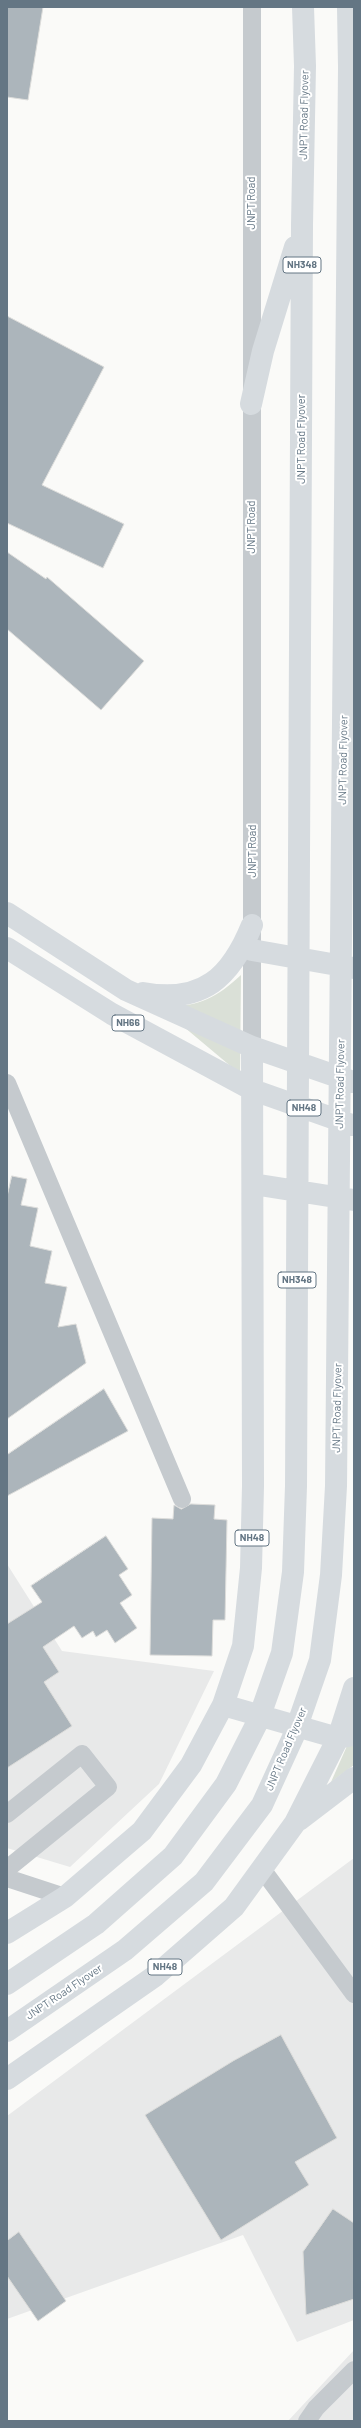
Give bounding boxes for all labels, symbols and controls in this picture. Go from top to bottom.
street label: JNPT Road Flyover [297,70,311,160]
street label: JNPT Road [244,177,258,229]
road number: NH348 [283,257,321,273]
street label: JNPT Road Flyover [294,394,308,484]
street label: JNPT Road [244,501,258,553]
street label: JNPT Road Flyover [336,715,350,805]
street label: JNPT Road [245,825,259,877]
road number: NH66 [112,1015,144,1031]
street label: JNPT Road Flyover [333,1039,347,1129]
road number: NH48 [287,1100,321,1116]
road number: NH348 [278,1272,316,1288]
street label: JNPT Road Flyover [330,1363,344,1453]
road number: NH48 [235,1530,269,1546]
street label: JNPT Road Flyover [262,1705,310,1793]
road number: NH48 [148,1959,182,1975]
street label: JNPT Road Flyover [23,1962,105,2022]

